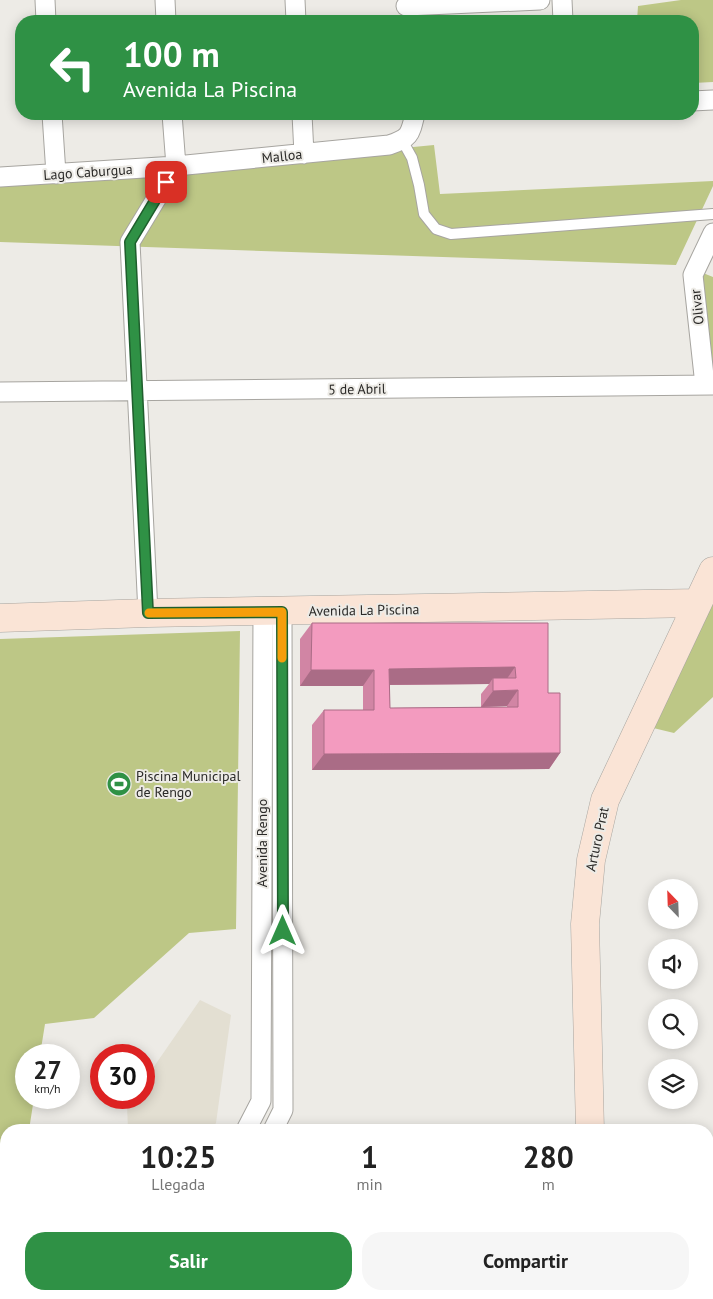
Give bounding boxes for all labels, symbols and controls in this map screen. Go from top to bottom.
text: 100 m [123,31,220,77]
icon: left [40,35,105,100]
text: Avenida La Piscina [123,75,297,103]
street label: Malloa [261,145,303,167]
street label: Lago Caburgua [43,160,133,184]
pin [145,161,187,203]
icon: arrive [152,168,180,196]
street label: Olivar [686,288,708,326]
street label: 5 de Abril [328,379,386,399]
street label: Avenida La Piscina [308,600,420,620]
place label: Piscina Municipal de Rengo [136,767,241,801]
sports icon: Piscina Municipal de Rengo [106,771,132,797]
street label: Avenida Rengo [253,799,271,887]
street label: Arturo Prat [581,805,613,873]
north arrow [648,879,698,929]
map controls [648,879,698,1109]
position arrow [256,904,308,956]
button: sound [648,939,698,989]
button: search [648,999,698,1049]
speed limit sign: 30 [90,1044,155,1109]
text: 27 [33,1054,62,1086]
button: layers [648,1059,698,1109]
text: km/h [34,1081,61,1096]
text: 10:25 [140,1137,216,1176]
text: 1 [361,1137,378,1176]
text: 280 [523,1137,574,1176]
text: Llegada [151,1174,205,1194]
text: min [357,1174,383,1194]
text: m [542,1174,555,1194]
button: Salir [25,1232,352,1290]
button: Compartir [362,1232,689,1290]

